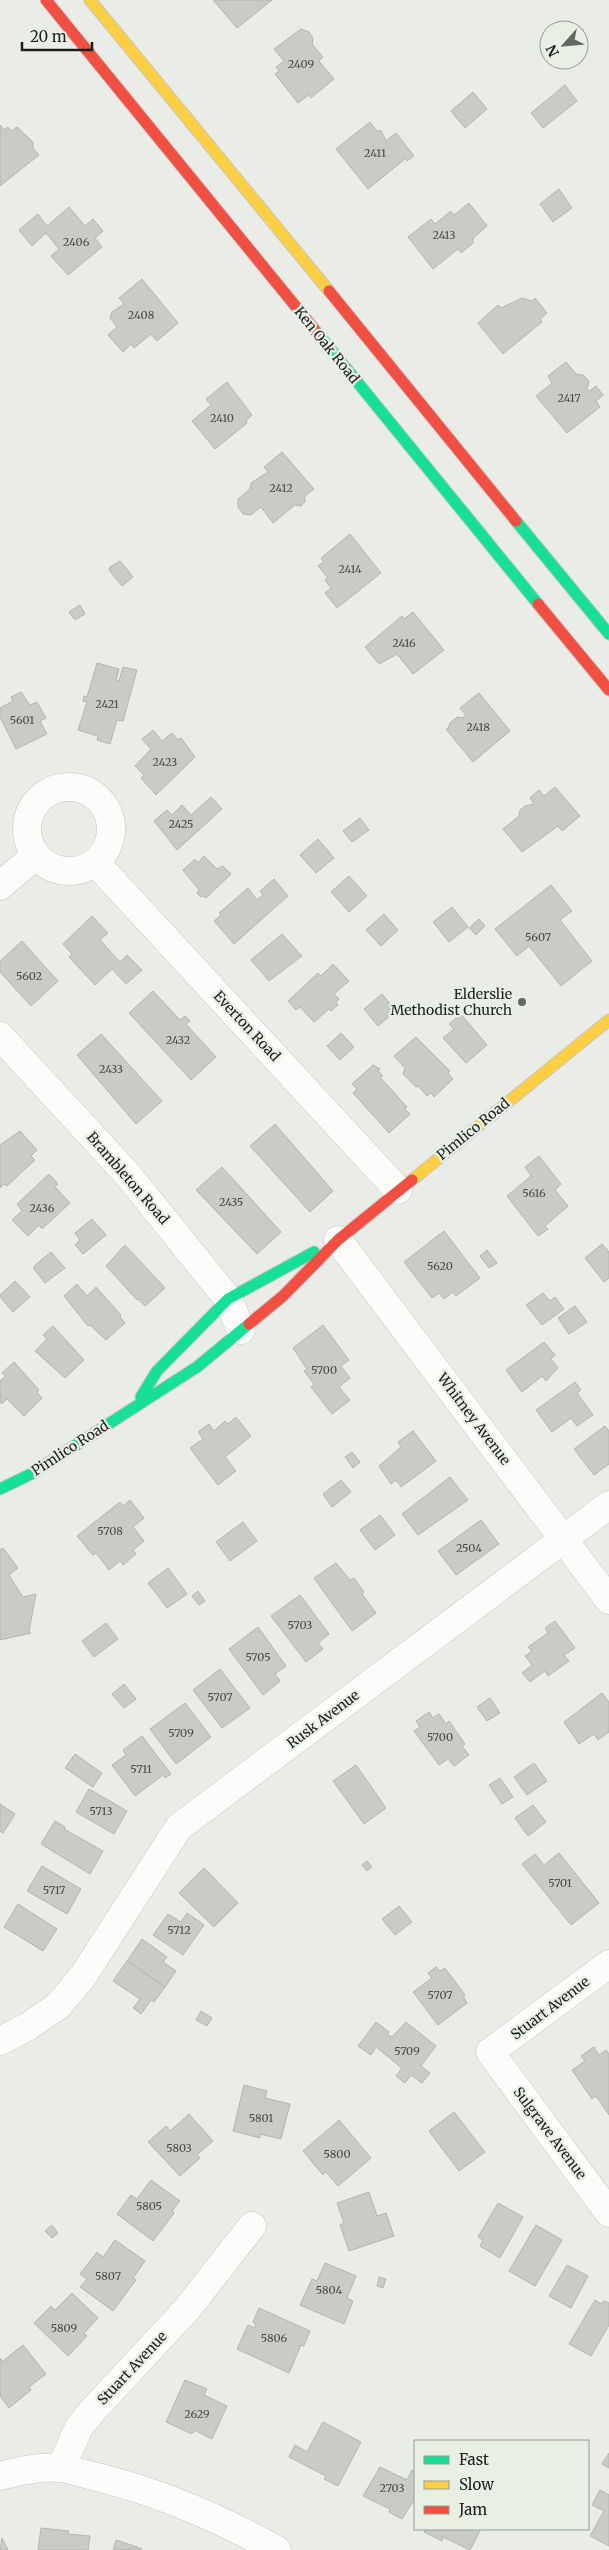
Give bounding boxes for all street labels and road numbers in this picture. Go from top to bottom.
street label: Ken Oak Road [291,303,364,387]
street label: Everton Road [210,987,285,1065]
street label: Pimlico Road [433,1094,514,1164]
street label: Brambleton Road [83,1128,173,1228]
street label: Whitney Avenue [433,1369,514,1469]
street label: Pimlico Road [28,1416,113,1480]
street label: Rusk Avenue [283,1686,363,1752]
street label: Stuart Avenue [507,1972,593,2044]
street label: Sulgrave Avenue [509,2083,591,2183]
street label: Stuart Avenue [93,2327,171,2409]

